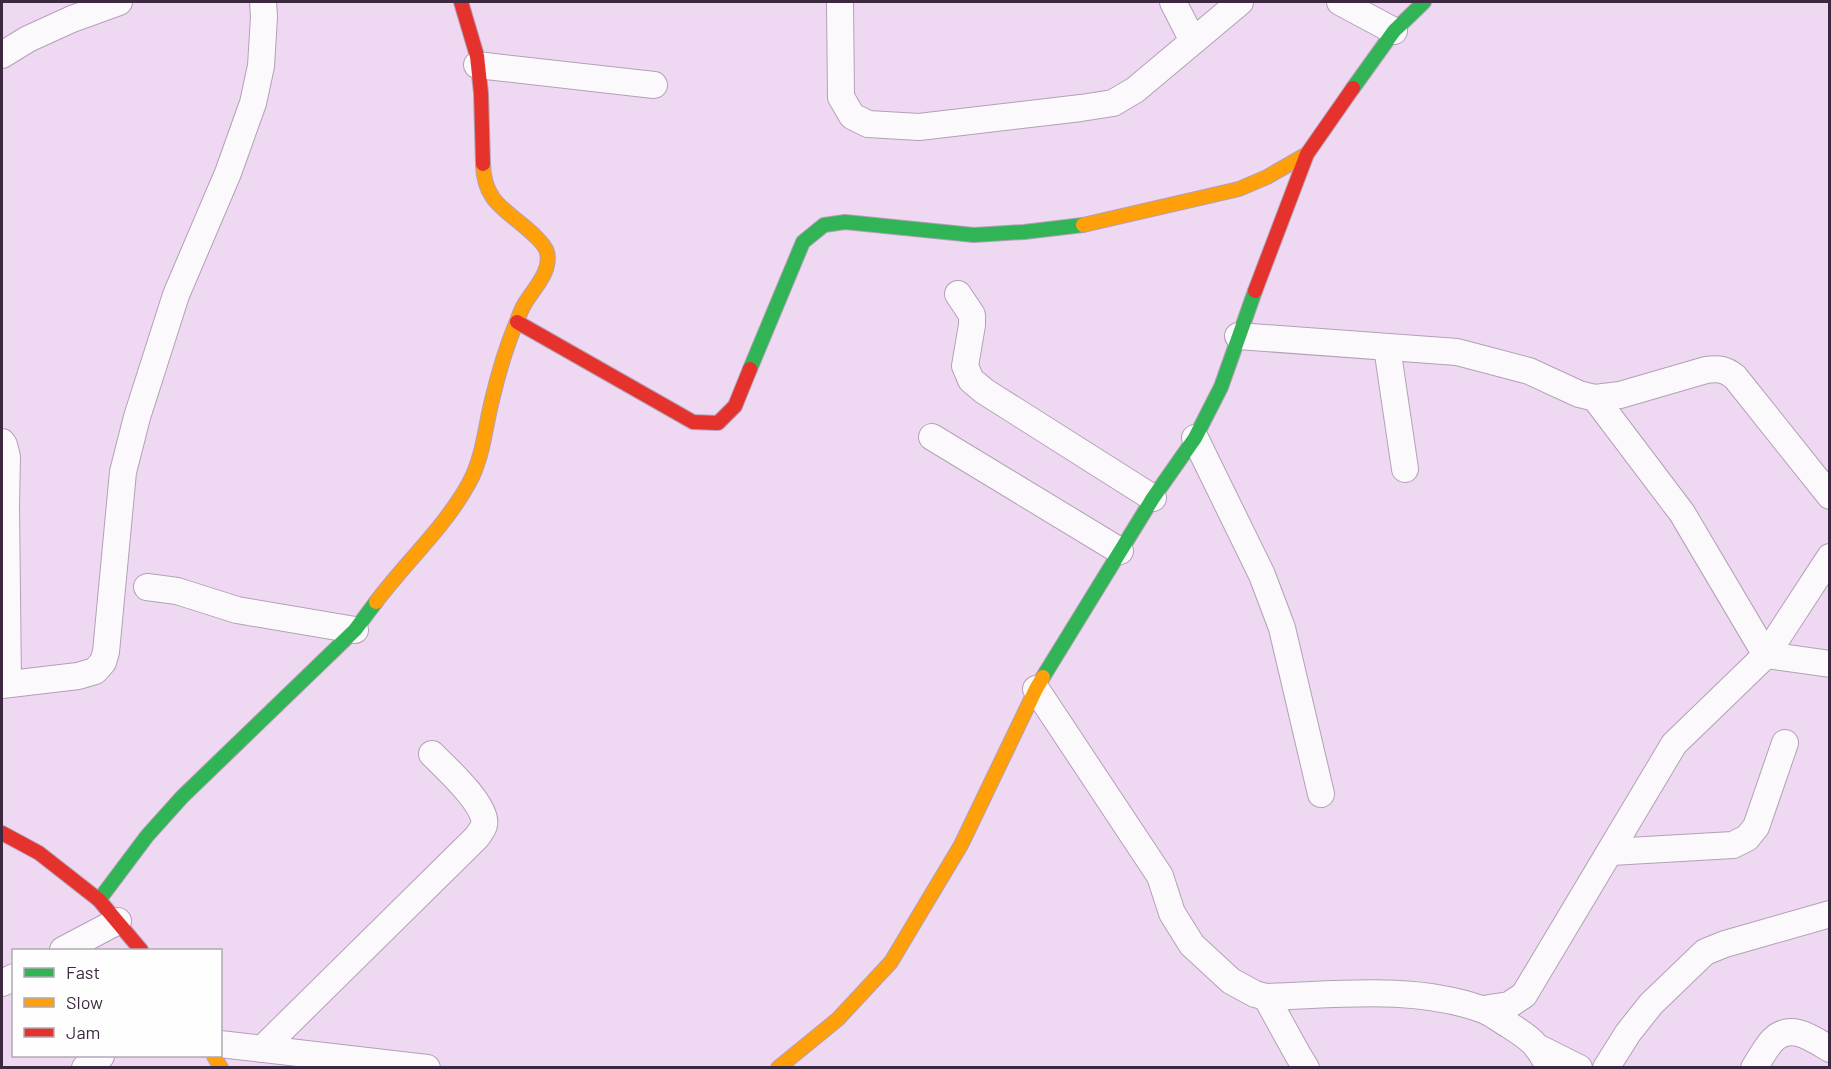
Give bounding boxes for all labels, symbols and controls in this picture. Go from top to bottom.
legend [12,949,222,1057]
text: Fast [66,961,100,983]
text: Slow [66,991,103,1013]
text: Jam [66,1021,100,1043]

